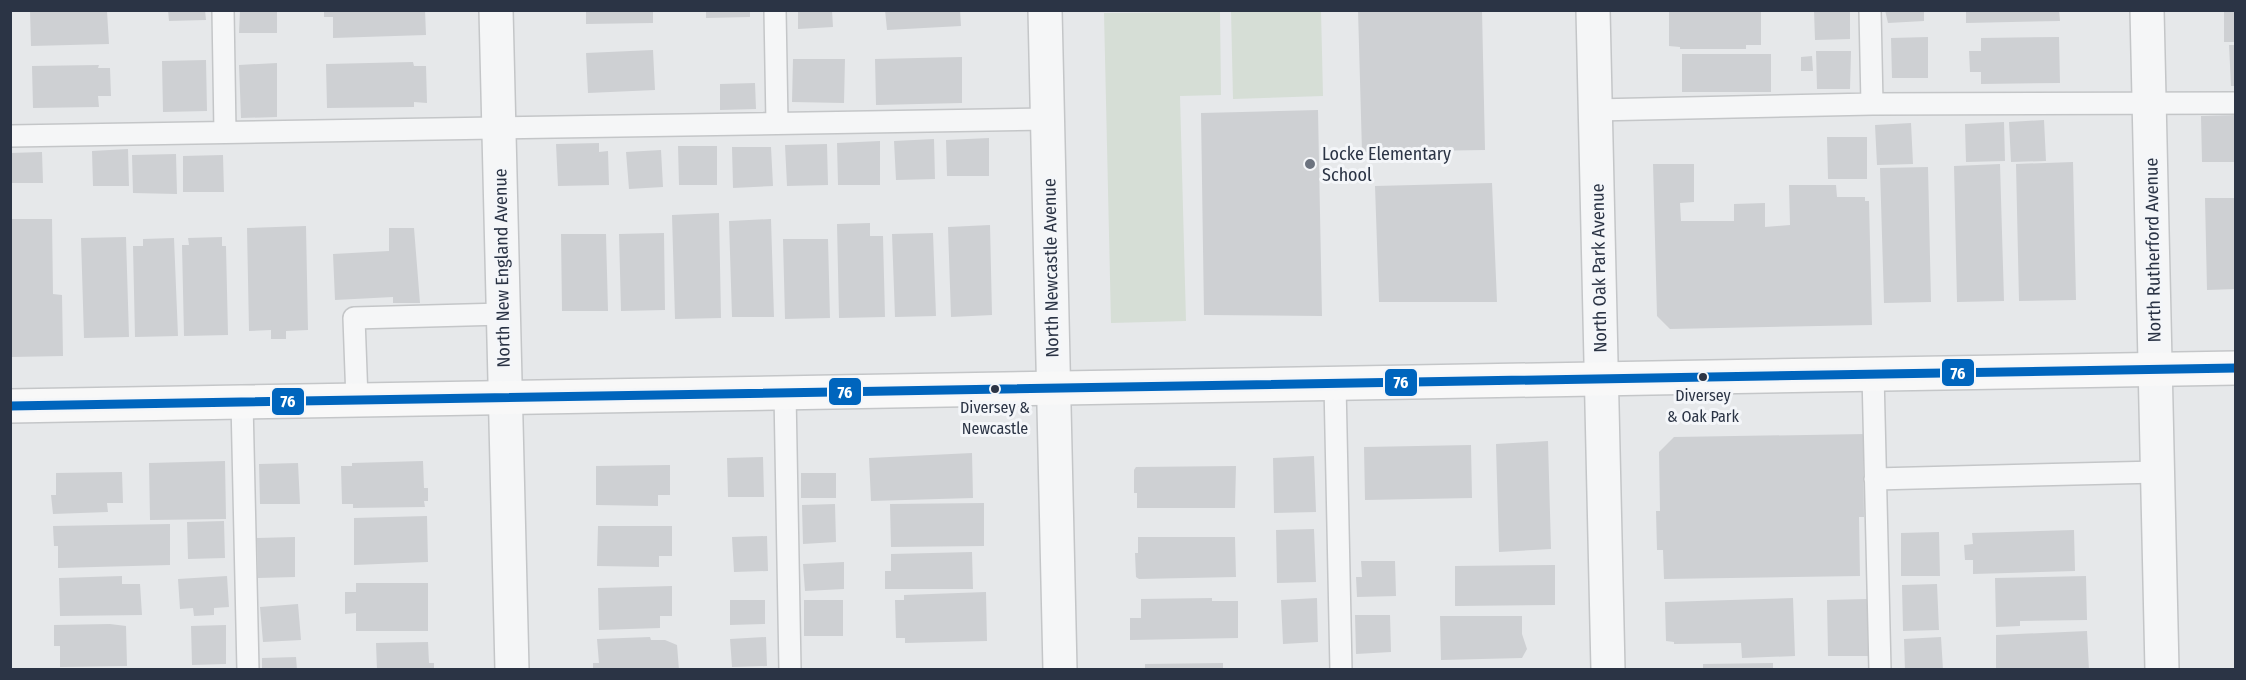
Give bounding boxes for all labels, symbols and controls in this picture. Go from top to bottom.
place label: Locke Elementary School [1322,143,1451,186]
marker: Locke Elementary School [1303,157,1317,171]
street label: North Rutherford Avenue [2140,157,2166,342]
street label: North New England Avenue [489,168,515,368]
street label: North Newcastle Avenue [1038,178,1064,358]
street label: North Oak Park Avenue [1587,183,1611,353]
line badge: 76 [1941,358,1975,387]
text: 76 [1951,364,1965,383]
line badge: 76 [1384,368,1418,397]
marker: Diversey & Oak Park [1697,371,1709,383]
text: 76 [1394,373,1408,392]
line badge: 76 [828,377,862,406]
text: 76 [838,383,852,402]
marker: Diversey & Newcastle [989,383,1001,395]
place label: Diversey & Oak Park [1667,386,1739,426]
line badge: 76 [271,387,305,416]
text: 76 [281,392,295,411]
place label: Diversey & Newcastle [960,398,1030,438]

